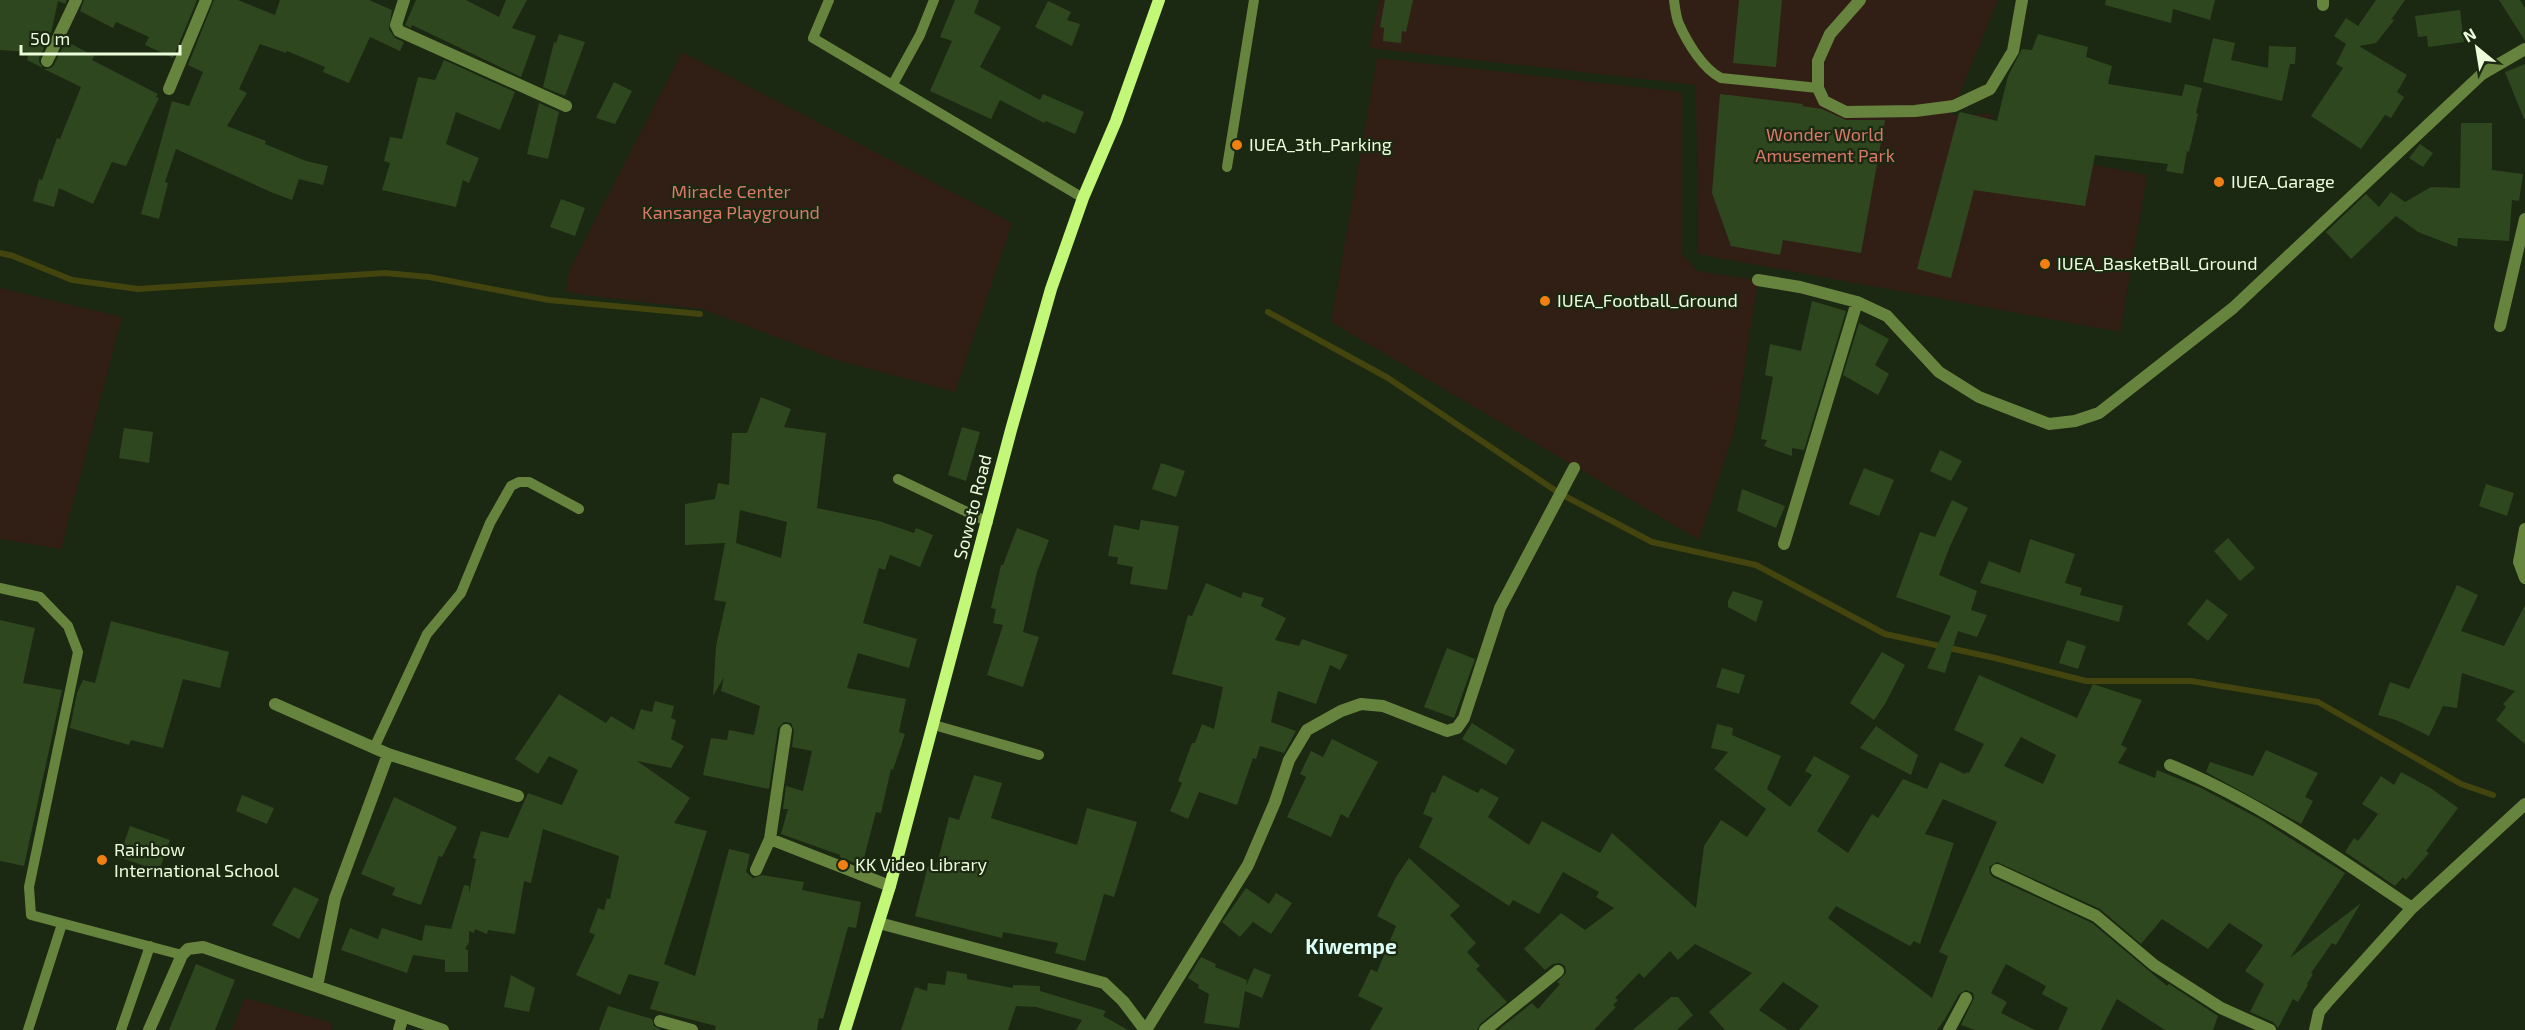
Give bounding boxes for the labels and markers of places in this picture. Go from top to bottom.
place label: IUEA_3th_Parking [1249,133,1392,155]
marker: IUEA_3th_Parking [1230,138,1244,152]
place label: IUEA_Garage [2231,170,2335,192]
marker: IUEA_Garage [2212,175,2226,189]
place label: IUEA_BasketBall_Ground [2057,252,2258,274]
marker: IUEA_BasketBall_Ground [2038,257,2052,271]
place label: IUEA_Football_Ground [1557,289,1738,311]
marker: IUEA_Football_Ground [1538,294,1552,308]
place label: Rainbow International School [114,838,280,881]
marker: Rainbow International School [95,853,109,867]
place label: KK Video Library [855,853,988,875]
marker: KK Video Library [836,858,850,872]

